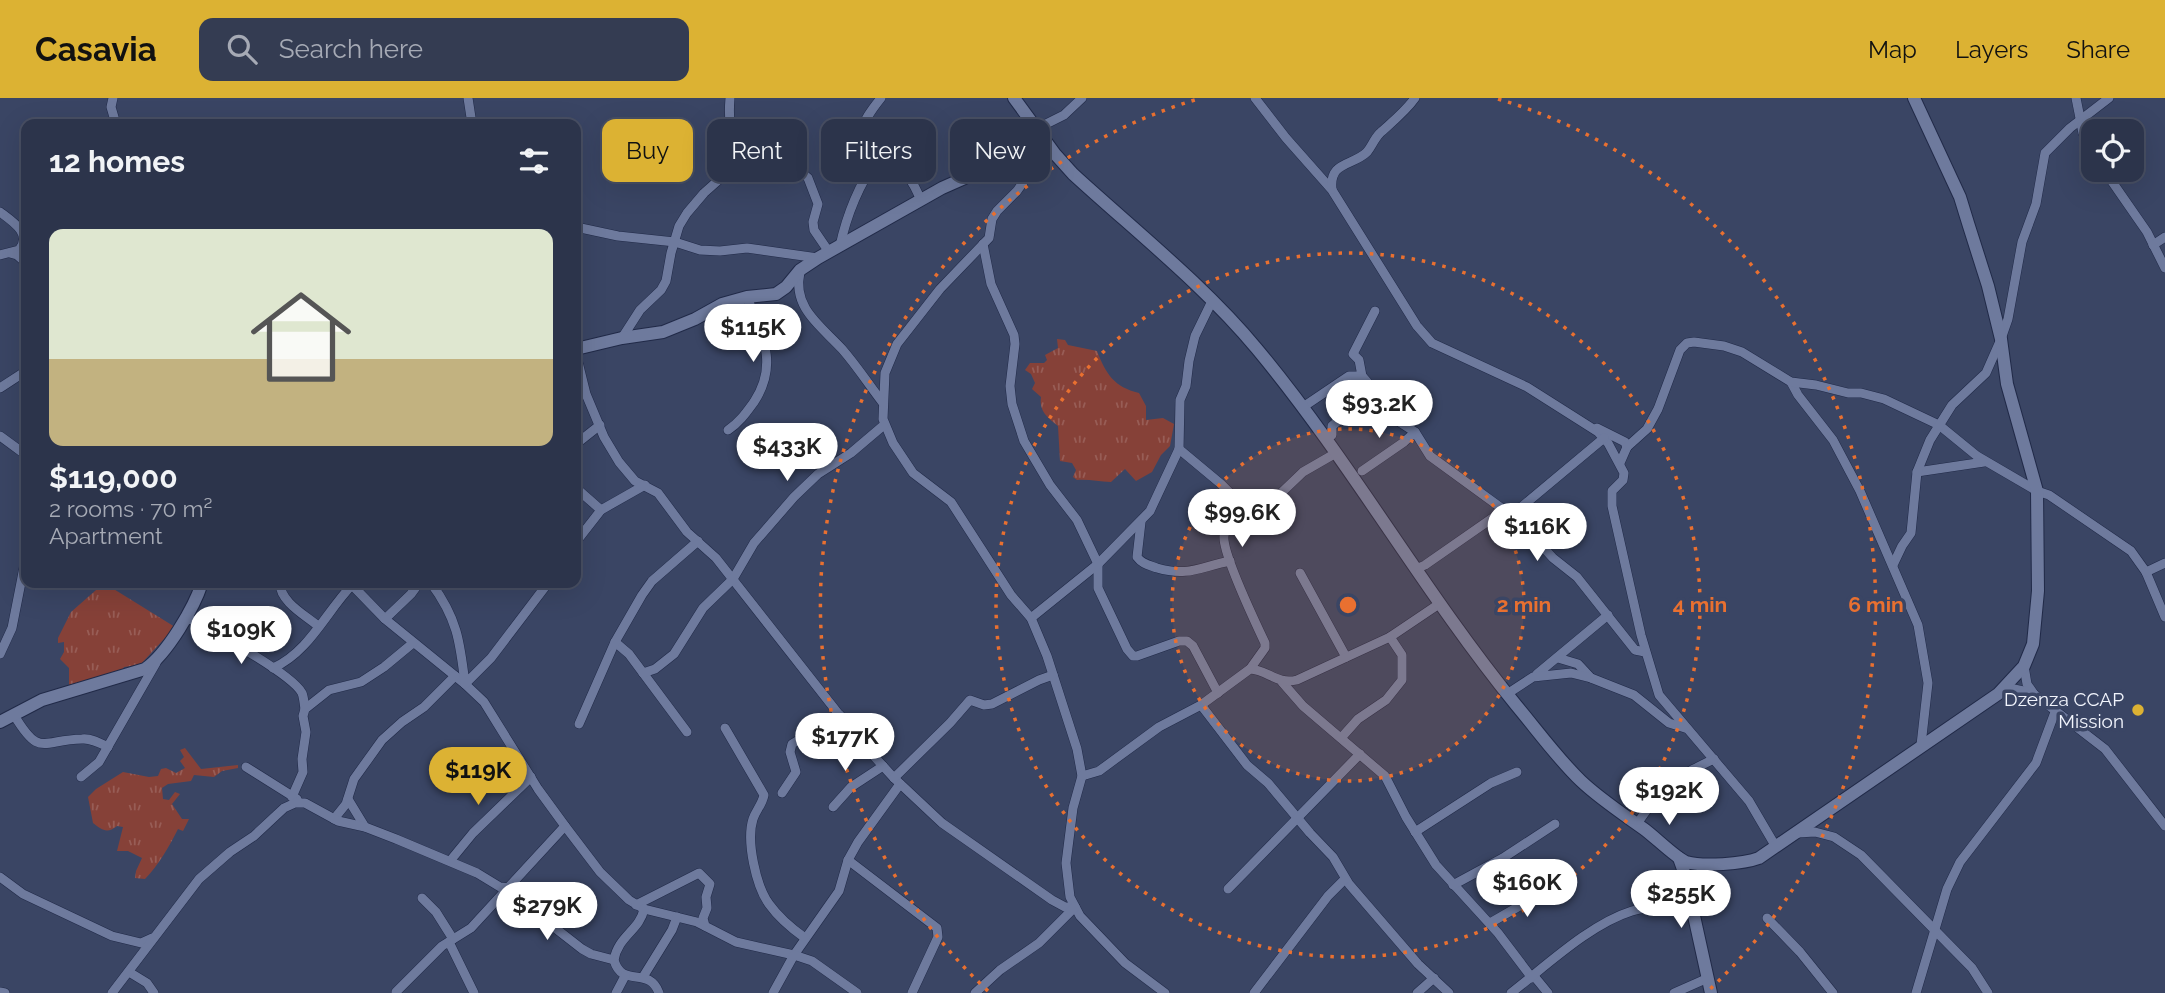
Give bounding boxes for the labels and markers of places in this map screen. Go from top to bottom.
pin: $115K [704,304,802,364]
pin: $93.2K [1322,380,1436,440]
pin: $433K [738,424,836,483]
pin: $99.6K [1185,490,1299,549]
pin: $116K [1488,504,1586,563]
centre of rings [1336,593,1360,617]
pin: $109K [192,606,290,666]
place label: Dzenza CCAP Mission [2004,688,2124,732]
marker: Dzenza CCAP Mission [2130,702,2146,718]
pin: $177K [796,714,894,773]
pin: $119K [429,748,527,807]
pin: $192K [1620,768,1718,827]
pin: $160K [1478,860,1576,919]
pin: $255K [1632,870,1730,930]
pin: $279K [498,882,596,942]

